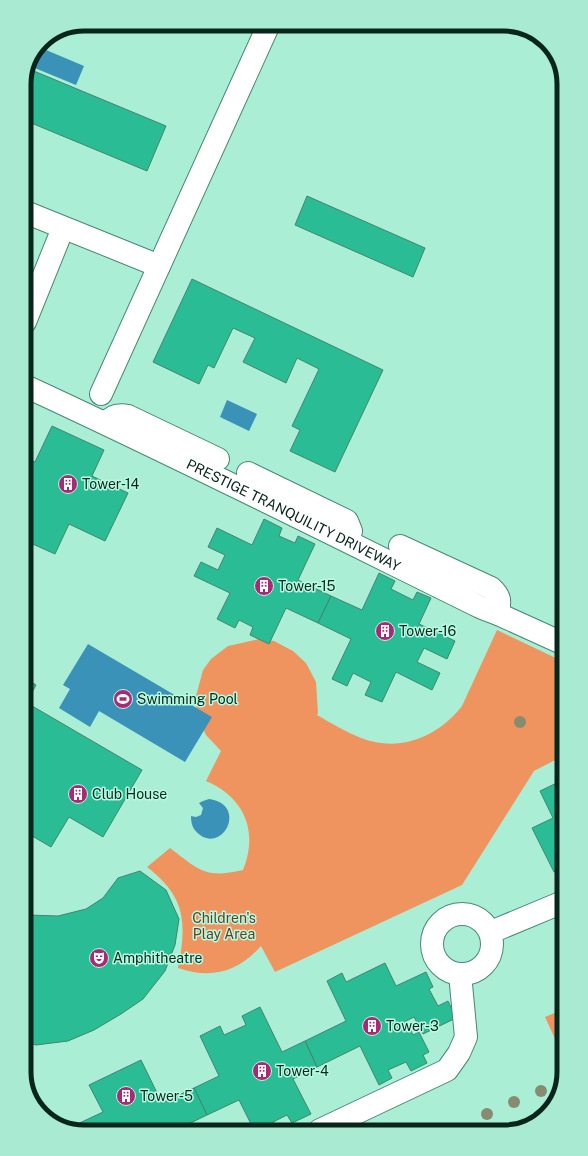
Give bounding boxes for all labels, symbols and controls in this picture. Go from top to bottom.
street label: PRESTIGE TRANQUILITY DRIVEWAY [184,456,404,575]
building icon: Tower-14 [57,473,79,495]
place label: Tower-14 [82,476,140,492]
building icon: Tower-15 [253,575,275,597]
place label: Tower-15 [278,578,336,594]
building icon: Tower-16 [374,620,396,642]
place label: Tower-16 [399,623,457,639]
sports icon: Swimming Pool [112,688,134,710]
place label: Swimming Pool [137,691,238,707]
building icon: Club House [67,783,89,805]
place label: Club House [92,786,167,802]
park label: Children's Play Area [192,910,256,942]
theatre icon: Amphitheatre [88,947,110,969]
place label: Amphitheatre [113,950,203,966]
building icon: Tower-3 [361,1015,383,1037]
place label: Tower-3 [386,1018,439,1034]
building icon: Tower-4 [251,1060,273,1082]
place label: Tower-4 [276,1063,329,1079]
building icon: Tower-5 [115,1085,137,1107]
place label: Tower-5 [140,1088,193,1104]

